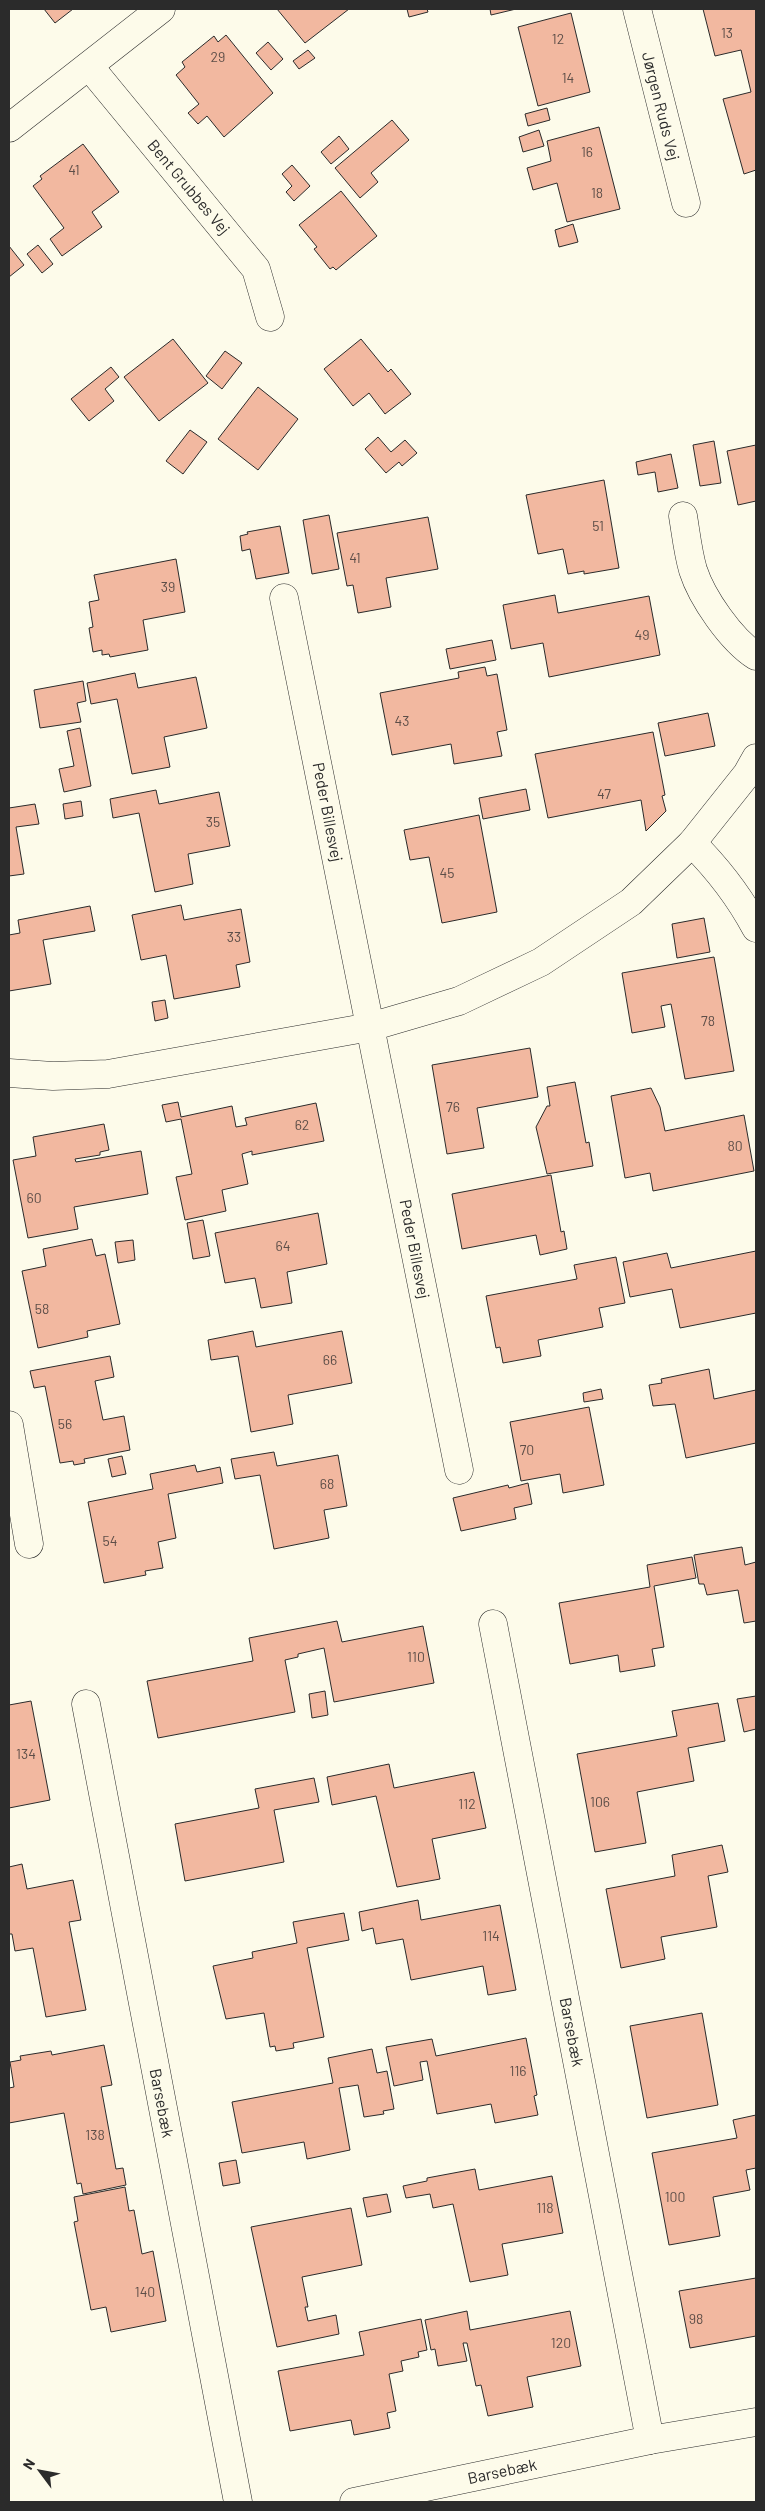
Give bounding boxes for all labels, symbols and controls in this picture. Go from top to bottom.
house number: 13 [721,24,733,41]
house number: 12 [552,30,564,47]
house number: 29 [211,48,225,65]
street label: Jørgen Ruds Vej [639,50,684,162]
house number: 14 [562,69,574,86]
street label: Bent Grubbes Vej [144,135,235,238]
house number: 16 [581,143,593,160]
house number: 41 [68,161,80,178]
house number: 18 [591,184,603,201]
house number: 51 [592,517,604,534]
house number: 41 [349,549,361,566]
house number: 39 [161,578,175,595]
house number: 49 [634,626,650,643]
house number: 43 [395,712,409,729]
street label: Peder Billesvej [310,761,347,863]
house number: 47 [597,785,611,802]
house number: 35 [206,813,220,830]
house number: 45 [440,864,454,881]
house number: 33 [227,928,241,945]
house number: 78 [701,1012,715,1029]
house number: 76 [446,1098,460,1115]
house number: 62 [295,1116,309,1133]
house number: 80 [727,1137,743,1154]
house number: 60 [26,1189,42,1206]
street label: Peder Billesvej [397,1198,434,1300]
house number: 64 [276,1237,290,1254]
house number: 58 [35,1300,49,1317]
house number: 66 [323,1351,337,1368]
house number: 56 [58,1415,72,1432]
house number: 70 [520,1441,534,1458]
house number: 68 [320,1475,334,1492]
house number: 54 [103,1532,117,1549]
house number: 110 [407,1648,425,1665]
house number: 134 [16,1745,36,1762]
house number: 106 [590,1793,610,1810]
house number: 112 [458,1795,476,1812]
house number: 114 [482,1927,500,1944]
street label: Barsebæk [556,1996,589,2068]
house number: 116 [509,2062,527,2079]
street label: Barsebæk [146,2067,179,2139]
house number: 138 [85,2126,105,2143]
house number: 100 [665,2188,685,2205]
house number: 118 [536,2199,554,2216]
house number: 140 [135,2283,155,2300]
house number: 98 [689,2310,703,2327]
house number: 120 [551,2334,571,2351]
north arrow [15,2446,65,2496]
street label: Barsebæk [466,2454,538,2487]
text: N [19,2455,38,2472]

